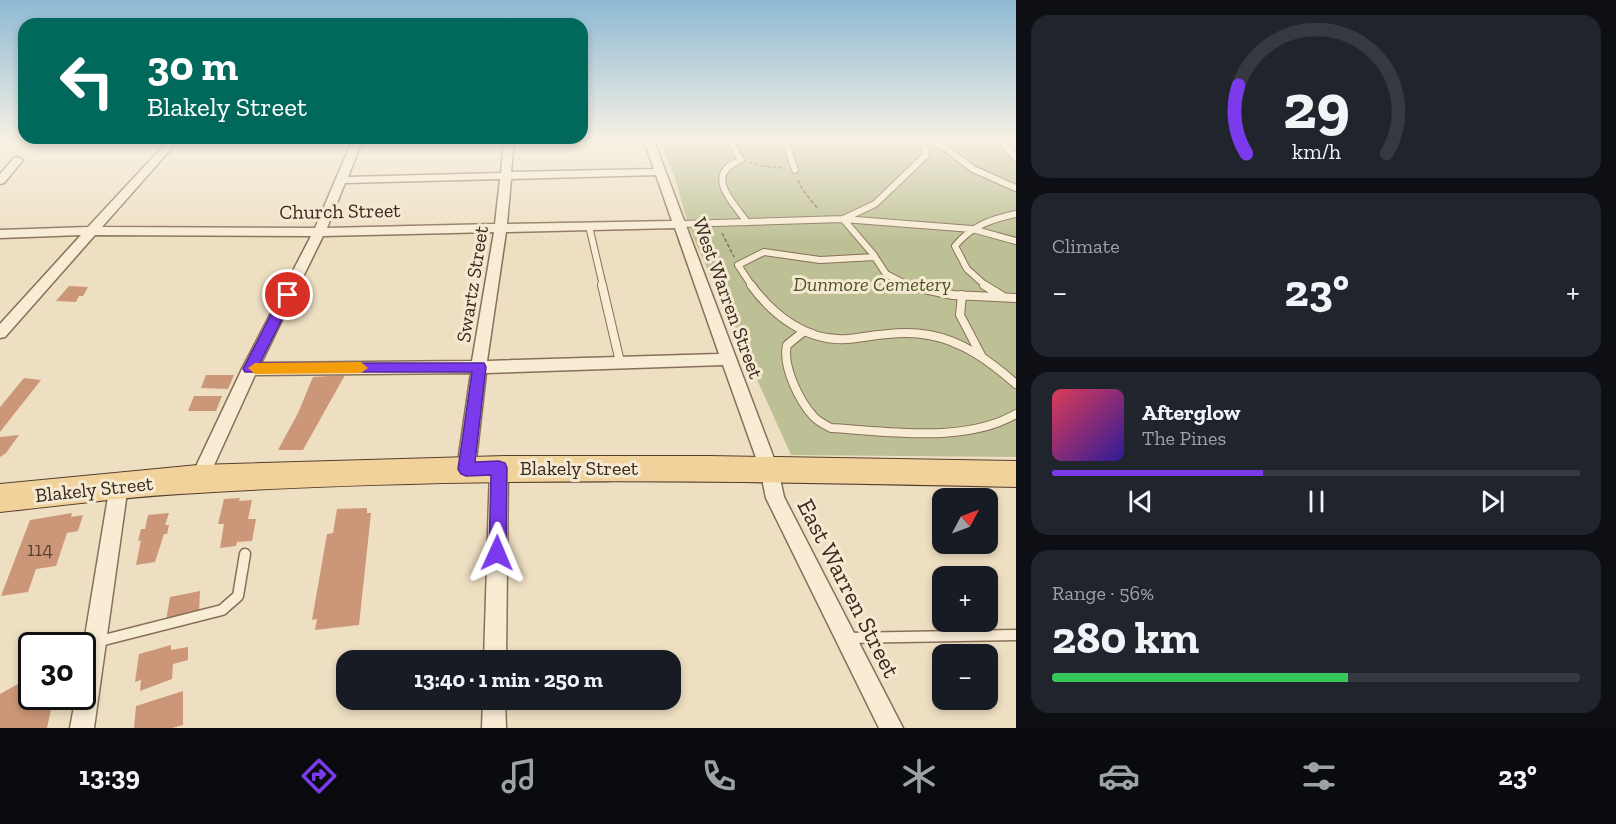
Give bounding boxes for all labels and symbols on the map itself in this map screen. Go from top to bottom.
street label: Church Street [279,198,401,224]
street label: West Warren Street [688,214,768,382]
street label: Swartz Street [451,223,493,344]
pin [262,269,313,320]
park label: Dunmore Cemetery [793,272,951,296]
street label: Blakely Street [520,456,639,480]
street label: Blakely Street [34,471,155,507]
north arrow [932,488,998,554]
street label: East Warren Street [791,494,907,682]
position arrow [465,521,529,585]
house number: 114 [27,537,53,561]
speed limit sign: 30 [18,632,96,710]

